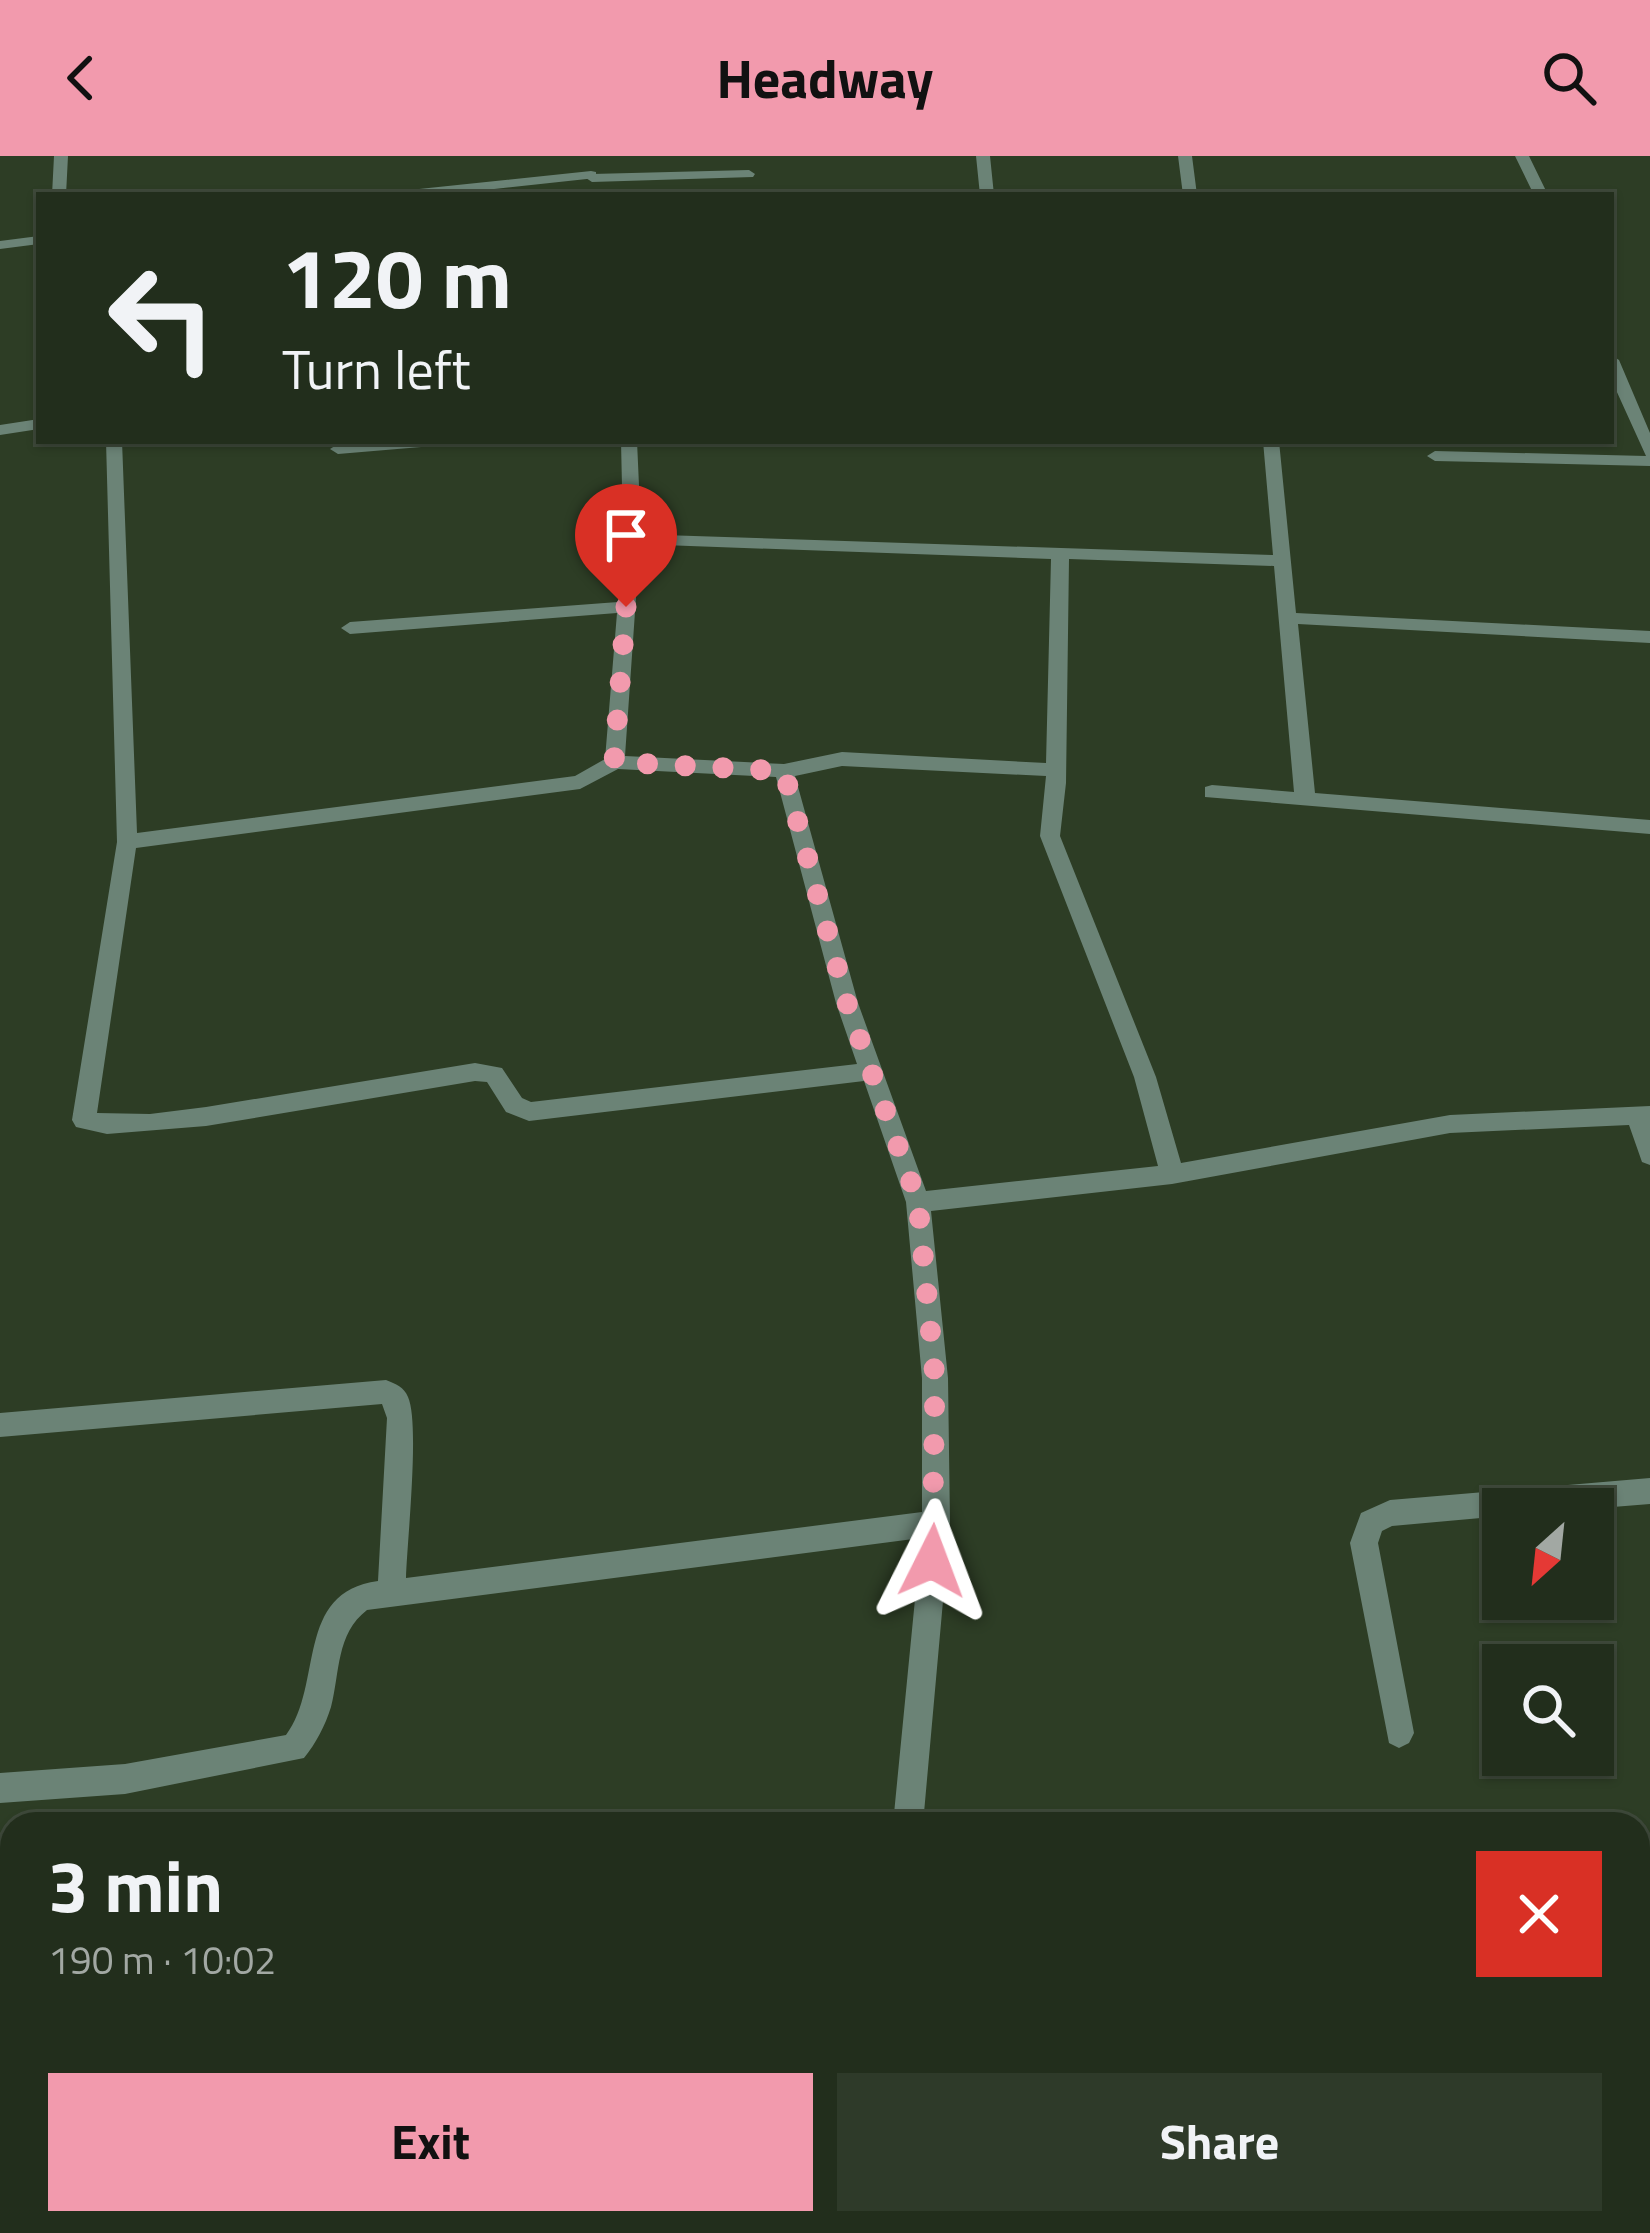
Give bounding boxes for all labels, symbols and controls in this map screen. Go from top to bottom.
text: Headway [717,37,933,119]
icon: back [48,45,114,111]
icon: search [1536,45,1602,111]
text: 120 m [282,213,512,341]
icon: left [84,240,240,396]
text: Turn left [282,328,471,410]
pin [575,484,677,607]
icon: arrive [593,502,659,568]
north arrow [1482,1488,1614,1620]
map controls [1482,1488,1614,1776]
position arrow [869,1498,995,1624]
button: search [1482,1644,1614,1776]
text: 3 min [48,1830,223,1940]
button: close [1476,1851,1602,1977]
text: 190 m · 10:02 [48,1930,276,1989]
button: Exit [48,2073,813,2211]
button: Share [837,2073,1602,2211]

